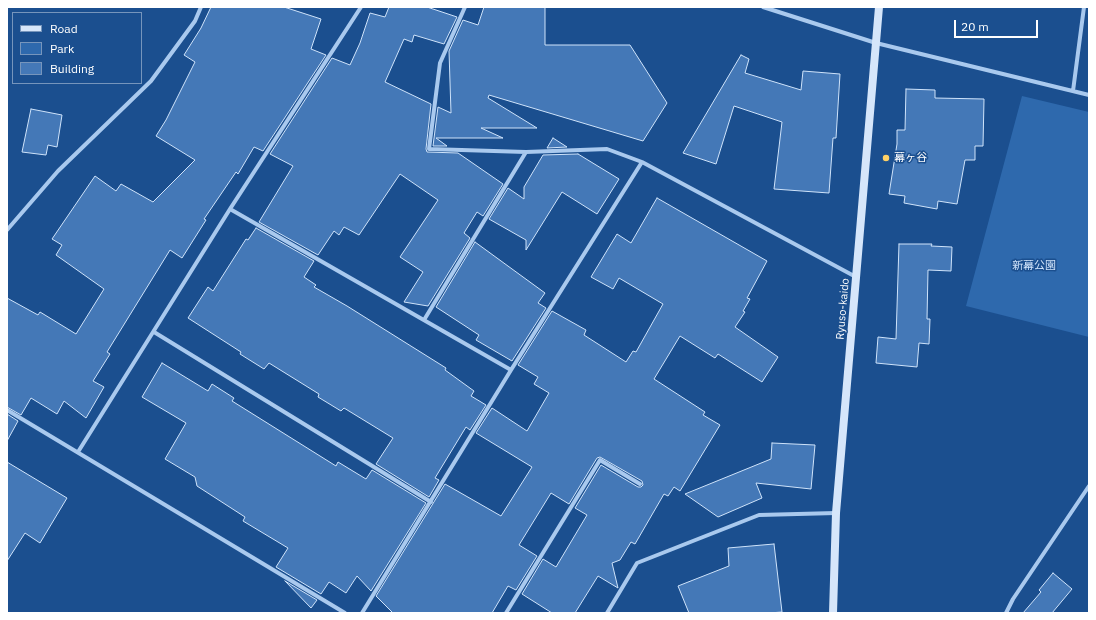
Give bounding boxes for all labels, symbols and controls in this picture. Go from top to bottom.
legend [12,12,142,84]
scale bar [956,12,1040,38]
text: 20 m [961,19,989,34]
text: Road [50,21,78,36]
text: Park [50,41,74,56]
text: Building [50,61,94,76]
place label: 幕ヶ谷 [894,151,927,165]
marker: 幕ヶ谷 [881,153,891,163]
park label: 新幕公園 [1012,259,1056,273]
street label: Ryuso-kaido [834,278,852,340]

